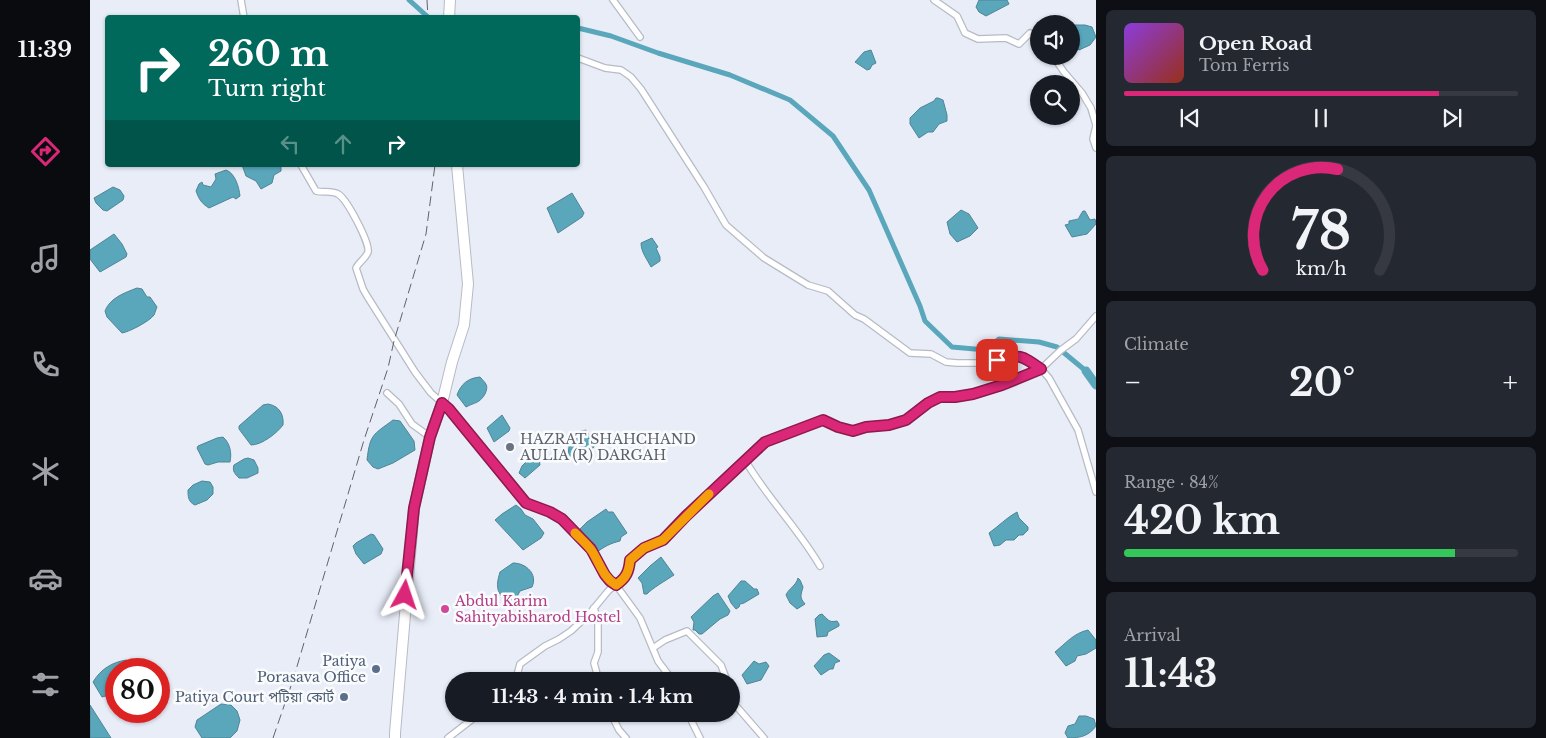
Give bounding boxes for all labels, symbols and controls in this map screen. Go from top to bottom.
map controls [1030,15,1080,125]
button: sound [1030,15,1080,65]
text: 260 m [208,32,329,75]
text: Open Road [1199,32,1312,55]
icon: right [125,35,190,100]
text: 11:39 [18,36,72,63]
text: Tom Ferris [1199,55,1290,75]
text: Turn right [208,75,326,102]
button: search [1030,75,1080,125]
icon: previous [1176,104,1204,132]
icon: pause [1307,104,1335,132]
icon: next [1438,104,1466,132]
icon: left [276,130,304,158]
icon: ahead [329,130,357,158]
icon: right [382,130,410,158]
icon: directions [28,134,63,169]
text: 78 [1291,199,1351,263]
icon: music [28,241,63,276]
text: km/h [1296,258,1346,280]
text: Climate [1124,334,1189,354]
pin [976,339,1018,381]
icon: arrive [983,346,1011,374]
icon: phone [28,347,63,382]
text: 20° [1289,359,1355,406]
text: − [1124,365,1142,400]
text: + [1503,365,1518,400]
place label: HAZRAT SHAHCHAND AULIA (R) DARGAH [519,430,696,464]
marker: HAZRAT SHAHCHAND AULIA (R) DARGAH [504,441,516,453]
icon: climate [28,454,63,489]
text: Range · 84% [1124,472,1219,492]
text: 420 km [1124,497,1280,544]
icon: car [28,561,63,596]
position arrow [378,568,430,620]
place label: Abdul Karim Sahityabisharod Hostel [454,592,621,626]
marker: Abdul Karim Sahityabisharod Hostel [439,603,451,615]
text: Arrival [1124,625,1181,645]
text: 11:43 [1124,650,1217,697]
place label: Patiya Porasava Office [257,652,366,686]
speed limit sign: 80 [105,658,170,723]
marker: Patiya Porasava Office [370,663,382,675]
icon: filters [28,667,63,702]
text: 11:43 · 4 min · 1.4 km [492,685,693,708]
place label: Patiya Court পটিয়া কোর্ট [175,688,334,706]
marker: Patiya Court পটিয়া কোর্ট [338,691,350,703]

